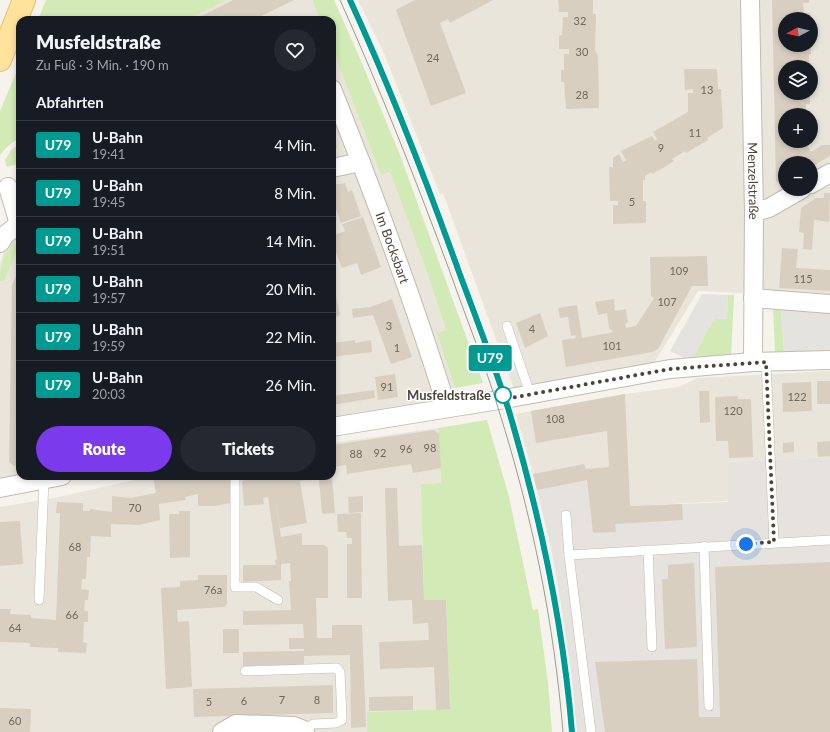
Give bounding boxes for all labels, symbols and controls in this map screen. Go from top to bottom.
north arrow [778,12,818,52]
map controls [778,12,818,196]
house number: 32 [574,14,586,27]
button: heart [274,29,316,71]
text: Musfeldstraße [36,30,161,53]
house number: 30 [576,45,589,58]
house number: 24 [427,51,440,64]
text: Zu Fuß · 3 Min. · 190 m [36,57,169,73]
button: layers [778,60,818,100]
house number: 13 [701,83,713,96]
house number: 28 [576,88,588,101]
text: Abfahrten [36,93,104,111]
button: + [778,108,818,148]
house number: 11 [689,126,701,139]
text: U-Bahn [92,128,143,146]
text: U79 [45,136,71,153]
text: 4 Min. [274,136,316,154]
house number: 9 [658,141,664,154]
street label: Menzelstraße [745,142,762,220]
text: 19:41 [92,146,125,162]
button: − [778,156,818,196]
text: U-Bahn [92,176,143,194]
text: U79 [45,184,71,201]
text: 8 Min. [274,184,316,202]
text: 19:45 [92,194,125,210]
house number: 5 [629,195,635,208]
street label: Im Bocksbart [372,210,413,286]
text: U-Bahn [92,224,143,242]
text: U79 [45,232,71,249]
text: 14 Min. [265,232,316,250]
text: 19:51 [92,242,125,258]
house number: 109 [669,264,689,277]
text: U-Bahn [92,272,143,290]
house number: 115 [793,272,813,285]
text: U79 [45,280,71,297]
text: 20 Min. [265,280,316,298]
text: 19:57 [92,290,125,306]
house number: 107 [657,295,677,308]
house number: 3 [386,319,392,332]
text: U-Bahn [92,320,143,338]
house number: 4 [529,322,536,335]
text: U79 [45,328,71,345]
text: 22 Min. [265,328,316,346]
text: 19:59 [92,338,125,354]
house number: 101 [602,339,622,352]
house number: 1 [394,341,400,354]
line badge: U79 [467,345,513,371]
text: U79 [477,349,503,366]
text: U-Bahn [92,368,143,386]
text: U79 [45,376,71,393]
text: 26 Min. [265,376,316,394]
house number: 91 [381,380,393,393]
text: 20:03 [92,386,125,402]
marker: Musfeldstraße [494,386,512,404]
place label: Musfeldstraße [407,387,491,403]
house number: 122 [787,390,807,403]
house number: 120 [723,404,743,417]
house number: 108 [545,412,565,425]
button: Route [36,426,172,472]
button: Tickets [180,426,316,472]
house number: 98 [424,441,436,454]
house number: 96 [400,442,412,455]
house number: 92 [374,446,386,459]
house number: 88 [350,447,362,460]
house number: 70 [129,501,142,514]
your location [736,534,756,554]
house number: 68 [69,540,81,553]
house number: 76a [204,583,222,596]
house number: 66 [66,608,78,621]
house number: 64 [9,621,22,634]
house number: 7 [279,693,285,706]
house number: 8 [314,693,320,706]
house number: 6 [241,694,247,707]
house number: 5 [206,695,212,708]
house number: 60 [9,714,22,727]

